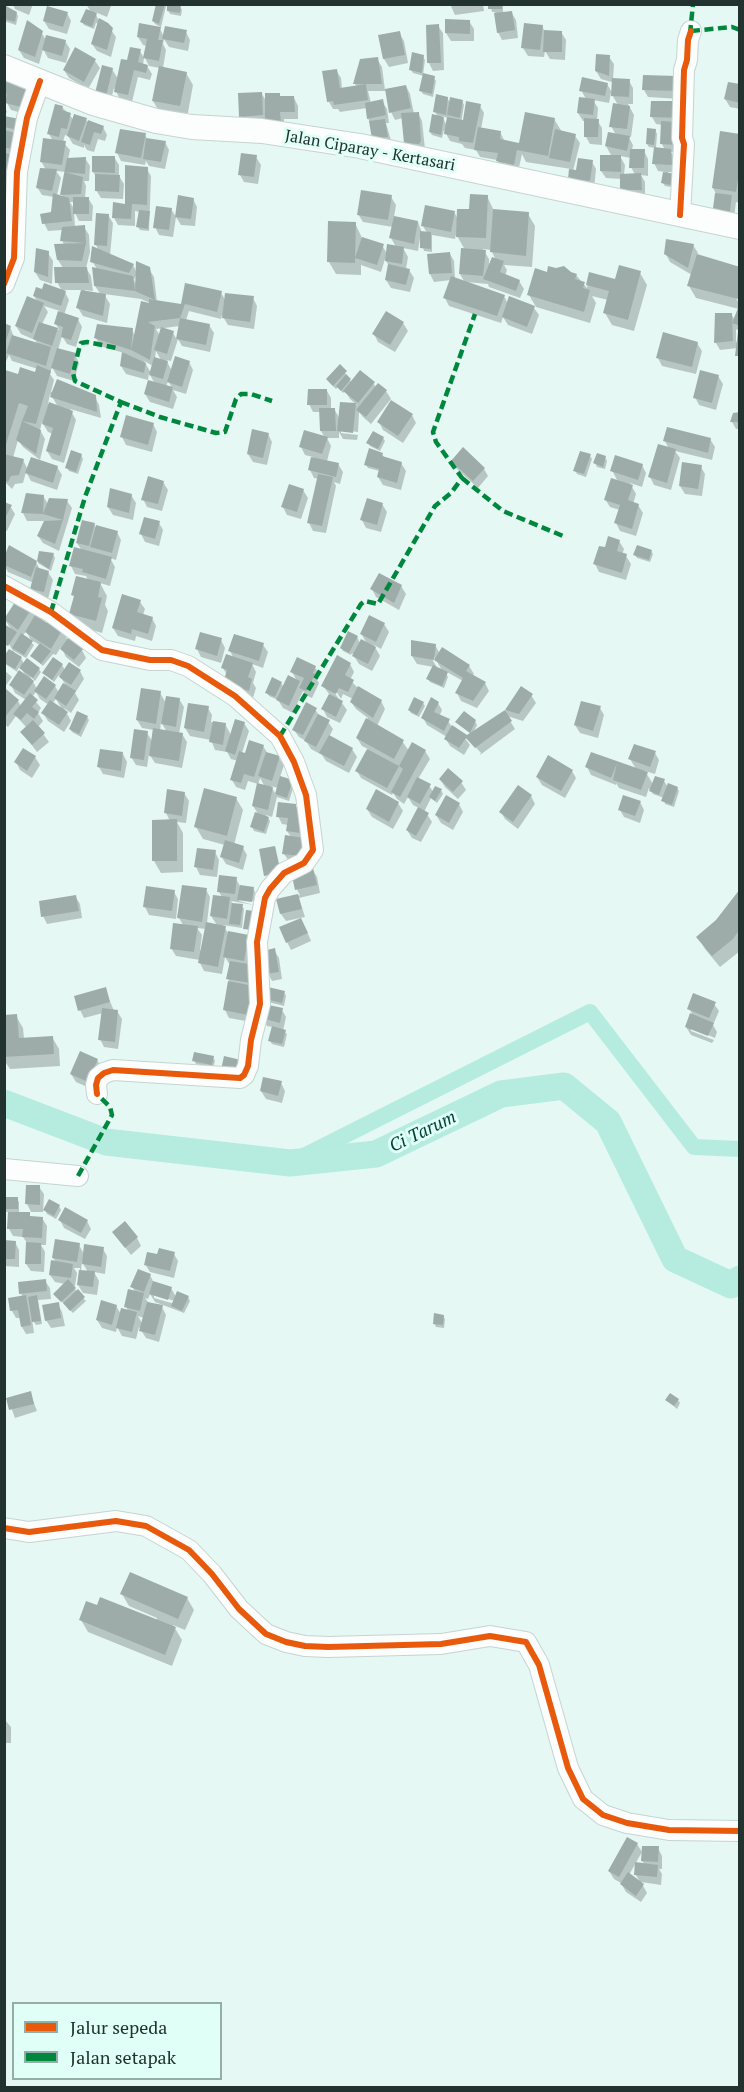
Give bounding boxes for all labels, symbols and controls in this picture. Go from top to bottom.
street label: Jalan Ciparay - Kertasari [283,127,457,175]
water label: Ci Tarum [386,1107,460,1157]
legend [12,2002,222,2080]
text: Jalur sepeda [70,2015,167,2039]
text: Jalan setapak [70,2045,176,2069]

